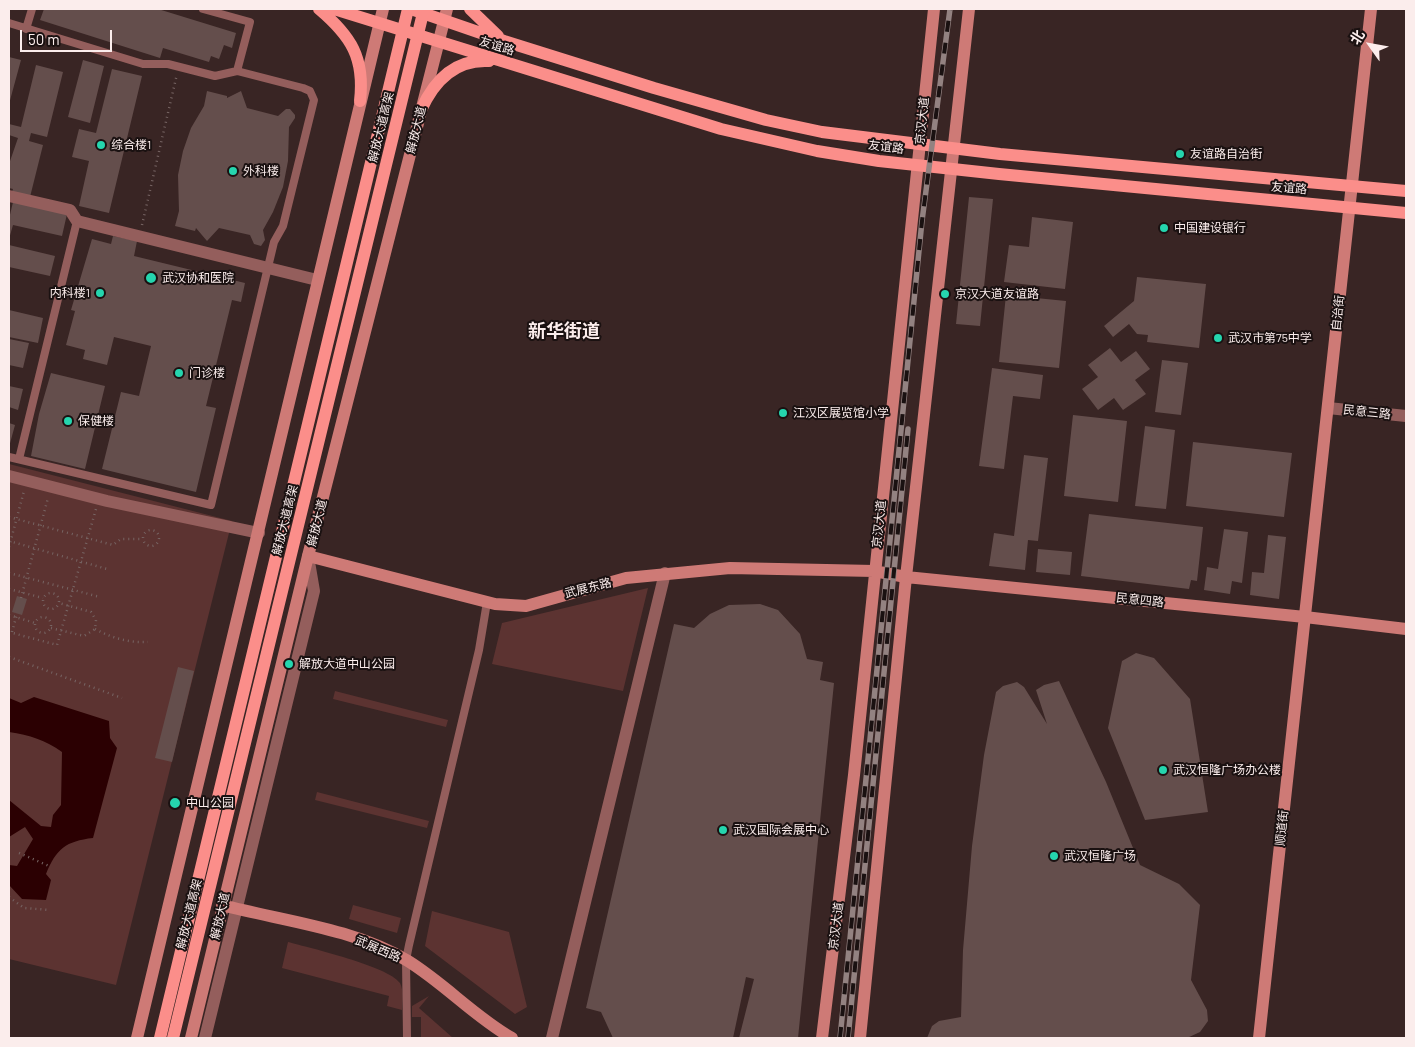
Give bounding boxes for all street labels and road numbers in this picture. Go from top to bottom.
street label: 友谊路 [478,34,516,58]
street label: 解放大道高架 [365,90,397,164]
street label: 京汉大道 [912,96,932,146]
street label: 解放大道 [403,105,429,155]
street label: 友谊路 [867,138,905,156]
street label: 友谊路 [1270,179,1308,197]
street label: 自治街 [1329,294,1347,332]
street label: 民意三路 [1342,402,1392,422]
street label: 解放大道高架 [269,483,301,557]
street label: 解放大道 [304,498,330,548]
street label: 京汉大道 [869,499,889,549]
street label: 武展东路 [563,575,613,601]
street label: 民意四路 [1115,590,1165,610]
street label: 顺道街 [1273,809,1291,847]
street label: 解放大道高架 [173,877,205,951]
street label: 解放大道 [208,891,232,941]
street label: 京汉大道 [826,901,846,951]
street label: 武展西路 [353,933,403,965]

